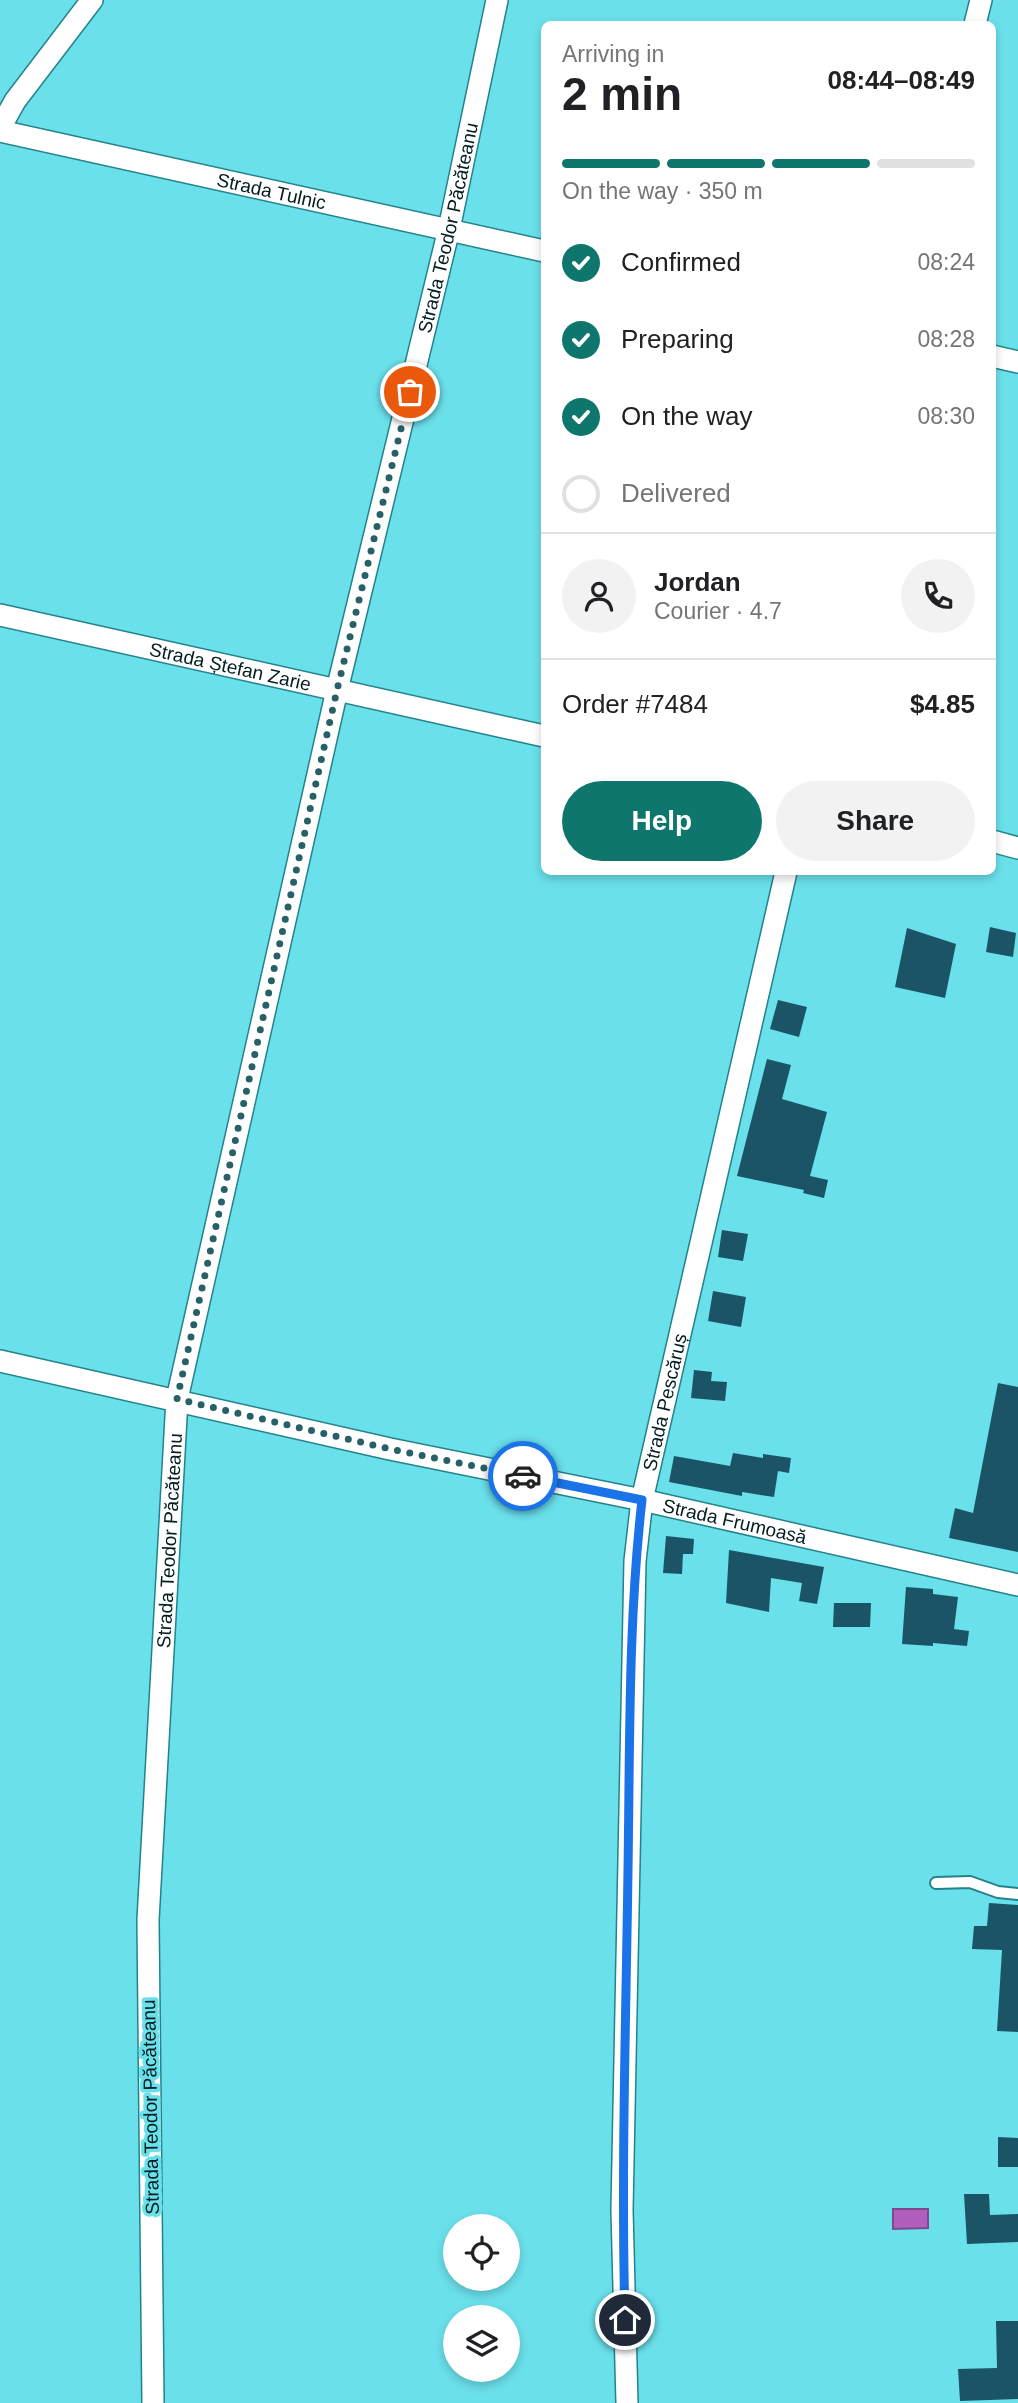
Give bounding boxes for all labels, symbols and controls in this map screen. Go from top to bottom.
text: Arriving in [562,41,664,67]
text: 08:44–08:49 [828,65,975,95]
text: 2 min [562,68,682,120]
street label: Strada Teodor Păcăteanu [414,121,482,335]
street label: Strada Tulnic [215,169,328,214]
text: On the way · 350 m [562,178,763,204]
icon: check [562,244,600,282]
text: Confirmed [621,247,741,277]
text: 08:24 [917,249,975,275]
icon: check [562,321,600,359]
text: Preparing [621,324,734,354]
text: 08:28 [917,326,975,352]
pin [380,362,440,422]
icon: bag [391,373,429,411]
icon: check [562,398,600,436]
text: On the way [621,401,753,431]
text: 08:30 [917,403,975,429]
text: Delivered [621,478,731,508]
button: person [562,559,636,633]
button: phone [901,559,975,633]
text: Jordan [654,567,741,597]
text: Courier · 4.7 [654,598,782,624]
street label: Strada Ștefan Zarie [147,639,313,695]
text: Order #7484 [562,689,708,719]
text: $4.85 [910,689,975,719]
button: Help [562,781,762,861]
button: Share [776,781,975,861]
street label: Strada Pescăruș [639,1331,691,1473]
street label: Strada Teodor Păcăteanu [153,1433,186,1649]
courier [488,1441,558,1511]
icon: car [504,1457,542,1495]
street label: Strada Frumoasă [661,1495,809,1548]
street label: Strada Teodor Păcăteanu [138,1999,163,2215]
map controls [443,2214,520,2382]
button: locate [443,2214,520,2291]
pin [595,2290,655,2350]
icon: home [606,2301,644,2339]
button: layers [443,2305,520,2382]

